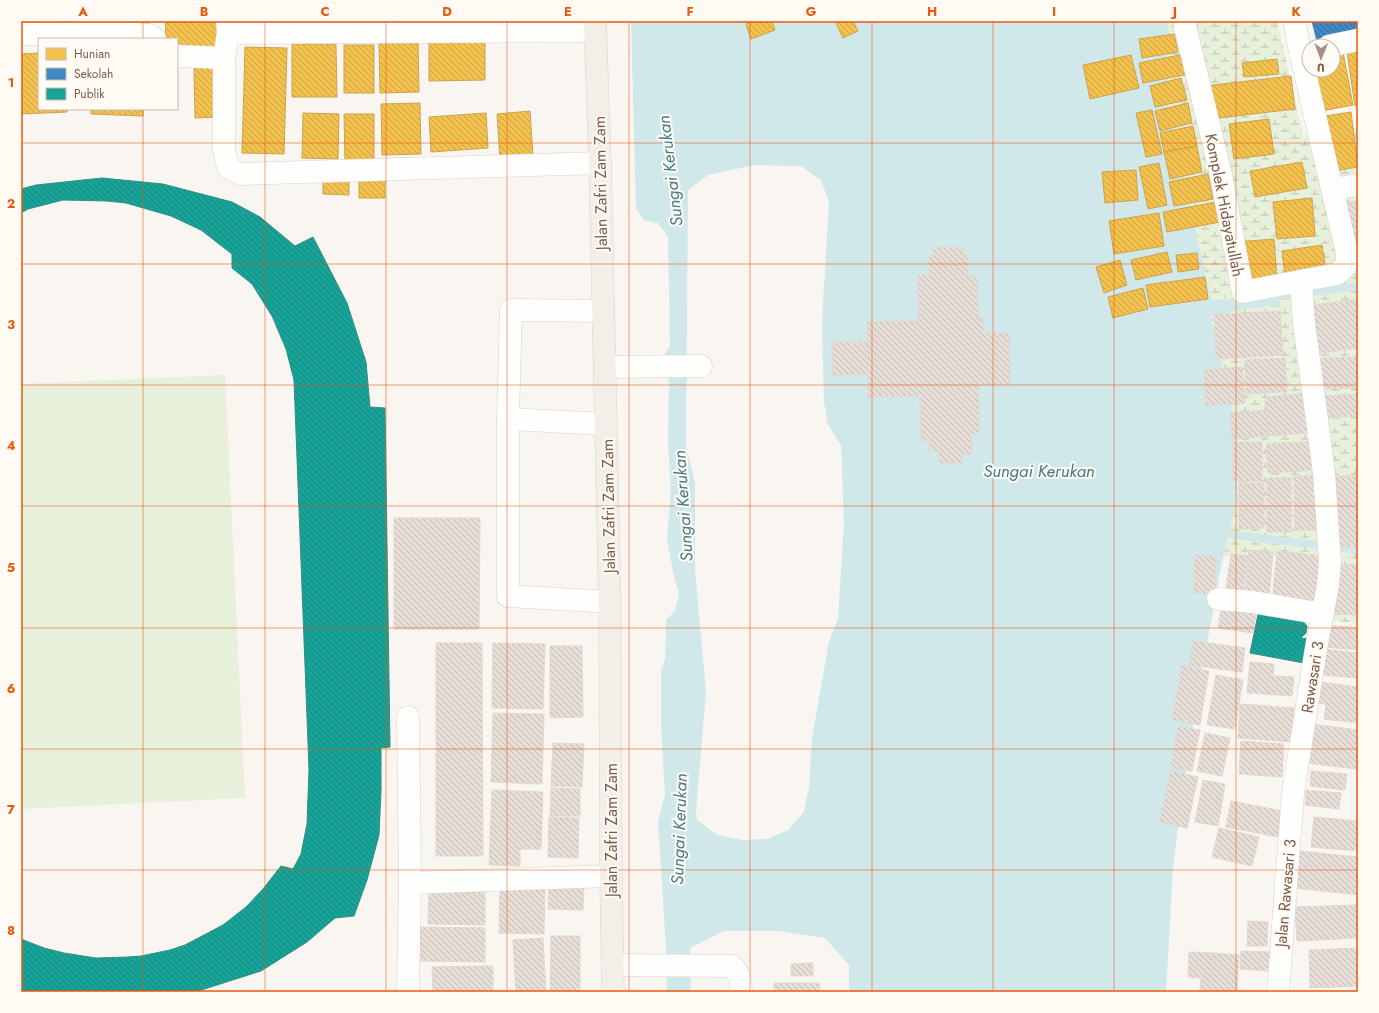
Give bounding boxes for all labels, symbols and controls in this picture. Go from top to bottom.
text: A [77,2,88,21]
text: B [200,2,209,21]
text: C [320,2,330,21]
text: D [442,2,452,21]
text: E [564,2,572,21]
text: F [686,2,694,21]
text: G [806,2,817,21]
text: H [927,2,937,21]
text: I [1052,2,1056,21]
text: J [1170,2,1177,21]
text: K [1291,2,1301,21]
legend [38,38,178,110]
north arrow [1301,38,1341,78]
text: Hunian [74,45,110,63]
text: U [1317,60,1325,76]
text: Sekolah [74,65,113,83]
text: 1 [8,73,14,92]
text: Publik [74,85,105,103]
water label: Sungai Kerukan [651,114,689,228]
street label: Jalan Zafri Zam Zam [588,116,613,252]
street label: Komplek Hidayatullah [1199,132,1250,279]
text: 2 [7,194,15,213]
text: 3 [7,315,15,334]
text: 4 [6,436,16,455]
street label: Jalan Zafri Zam Zam [596,439,621,575]
water label: Sungai Kerukan [667,450,699,562]
water label: Sungai Kerukan [983,459,1095,483]
text: 5 [7,558,15,577]
street label: Rawasari 3 [1295,639,1330,715]
text: 6 [7,679,16,698]
street label: Jalan Zafri Zam Zam [600,763,623,899]
water label: Sungai Kerukan [665,773,693,885]
text: 7 [7,800,15,819]
street label: Jalan Rawasari 3 [1269,838,1302,950]
text: 8 [7,921,15,940]

